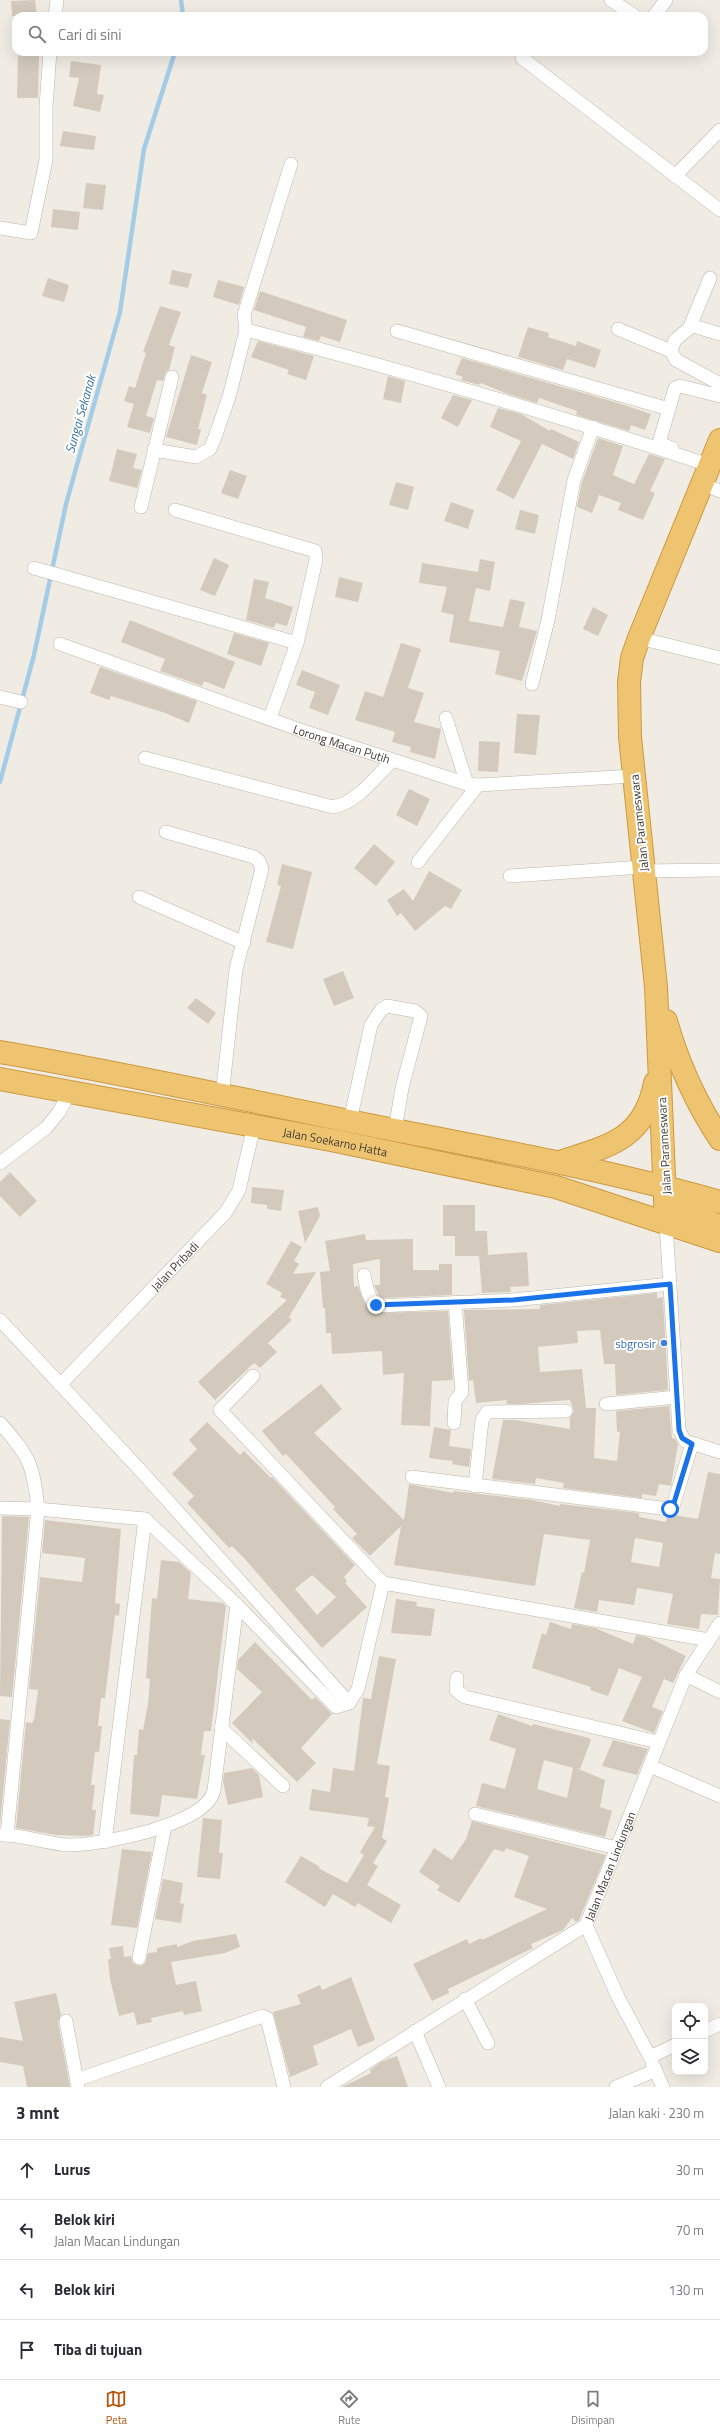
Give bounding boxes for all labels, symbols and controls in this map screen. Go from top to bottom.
search box [12,12,708,56]
icon: search [26,23,48,45]
text: Cari di sini [58,23,122,46]
water label: Sungai Sekanak [59,370,101,456]
street label: Lorong Macan Putih [291,719,393,768]
street label: Jalan Parameswara [624,774,654,872]
street label: Jalan Parameswara [652,1097,676,1195]
street label: Jalan Soekarno Hatta [281,1122,389,1161]
street label: Jalan Pribadi [146,1237,203,1295]
route end [367,1296,385,1314]
place label: sbgrosir [615,1334,656,1353]
marker: sbgrosir [659,1338,669,1348]
route start [661,1500,679,1518]
street label: Jalan Macan Lindungan [579,1808,640,1924]
map controls [672,2003,708,2075]
button: locate [672,2003,708,2039]
button: layers [672,2039,708,2075]
text: 3 mnt [16,2100,59,2126]
text: Jalan kaki · 230 m [608,2103,704,2123]
text: Lurus [54,2158,90,2181]
icon: ahead [16,2159,38,2181]
text: 30 m [676,2160,704,2180]
text: Belok kiri [54,2208,115,2231]
icon: left [16,2219,38,2241]
text: 70 m [676,2220,704,2240]
text: Jalan Macan Lindungan [54,2231,180,2251]
text: Belok kiri [54,2278,115,2301]
icon: left [16,2279,38,2301]
text: 130 m [668,2280,704,2300]
text: Tiba di tujuan [54,2338,142,2361]
icon: arrive [16,2339,38,2361]
tab: Peta [105,2388,127,2428]
tab: Rute [338,2388,360,2428]
tab: Disimpan [571,2388,615,2428]

